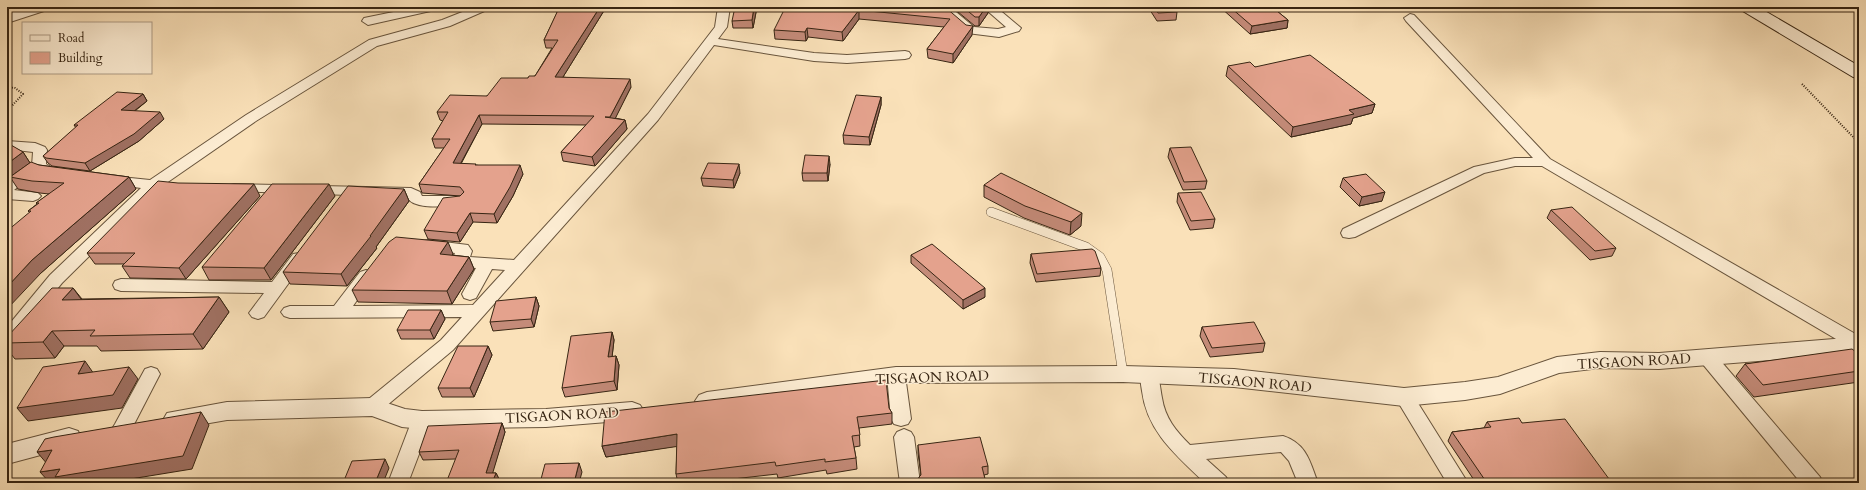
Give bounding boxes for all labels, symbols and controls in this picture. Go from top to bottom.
legend [22,22,152,74]
text: Road [58,30,85,46]
text: Building [58,50,103,66]
street label: TISGAON ROAD [1577,349,1691,374]
street label: TISGAON ROAD [875,366,989,389]
street label: TISGAON ROAD [1197,368,1313,397]
street label: TISGAON ROAD [505,403,619,428]

